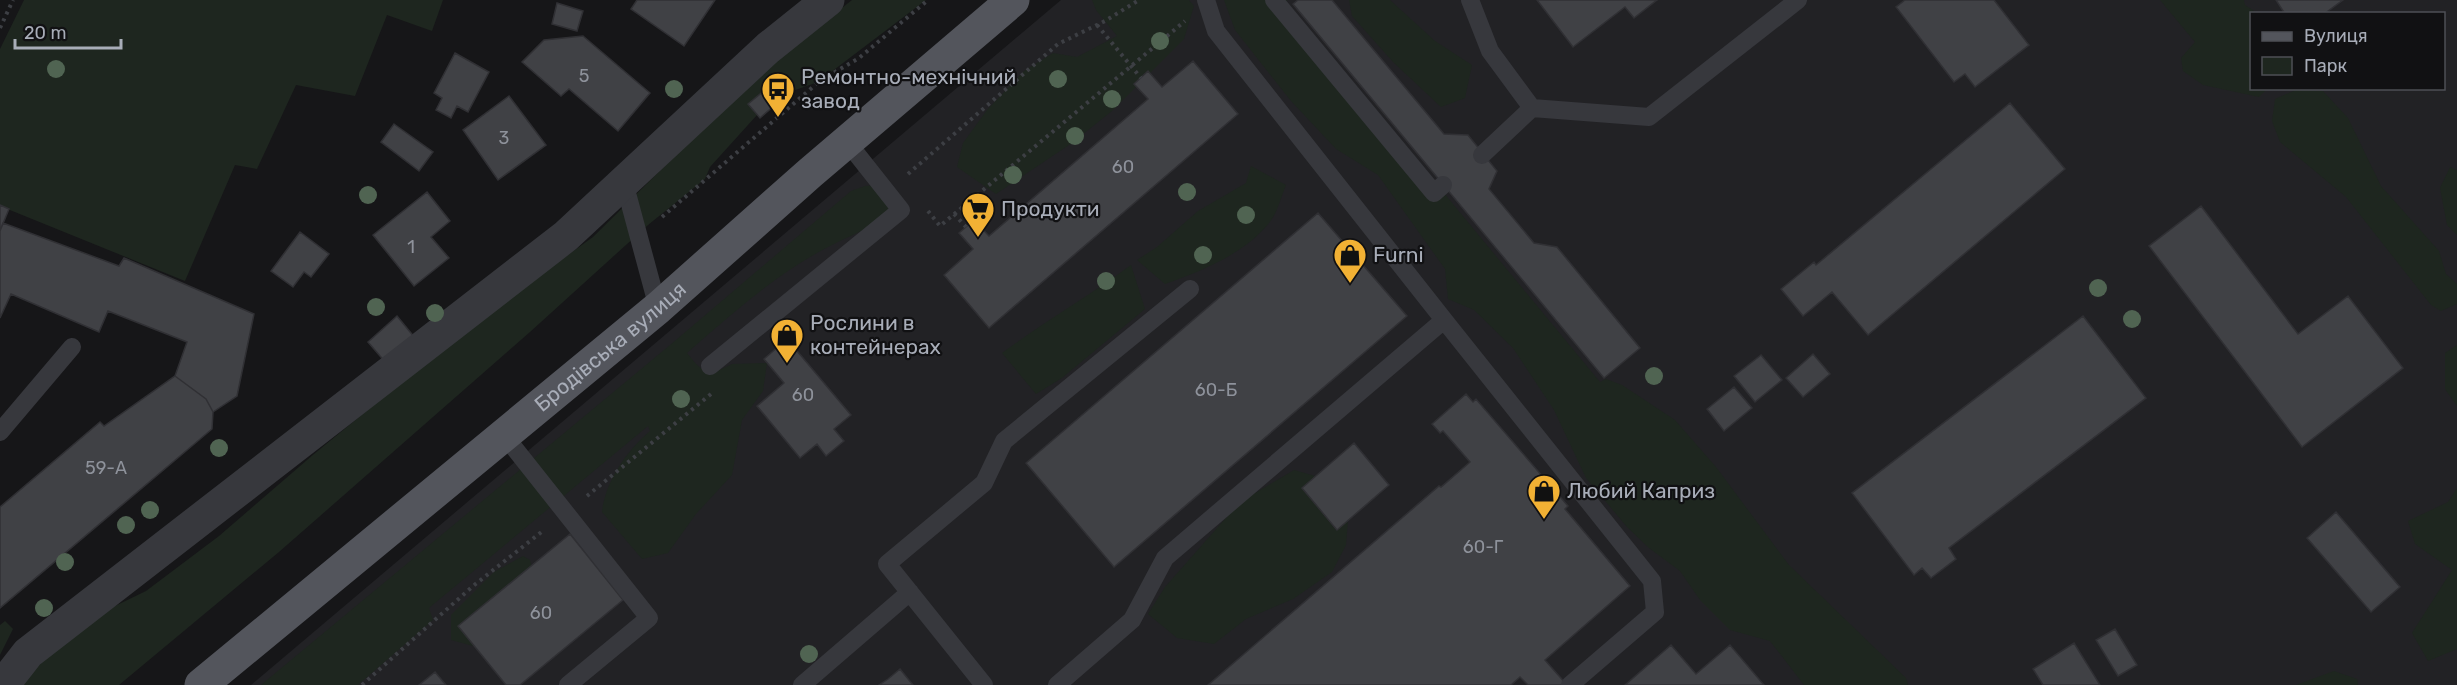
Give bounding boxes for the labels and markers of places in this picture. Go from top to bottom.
place label: Ремонтно-мехнічний завод [801,64,1016,113]
bus stop icon: Ремонтно-мехнічний завод [760,71,796,118]
supermarket icon: Продукти [960,191,996,238]
place label: Продукти [1001,196,1099,221]
shop icon: Furni [1332,237,1368,284]
place label: Furni [1373,242,1423,267]
place label: Рослини в контейнерах [810,310,941,359]
shop icon: Рослини в контейнерах [769,317,805,364]
shop icon: Любий Каприз [1526,473,1562,520]
place label: Любий Каприз [1567,478,1715,503]

